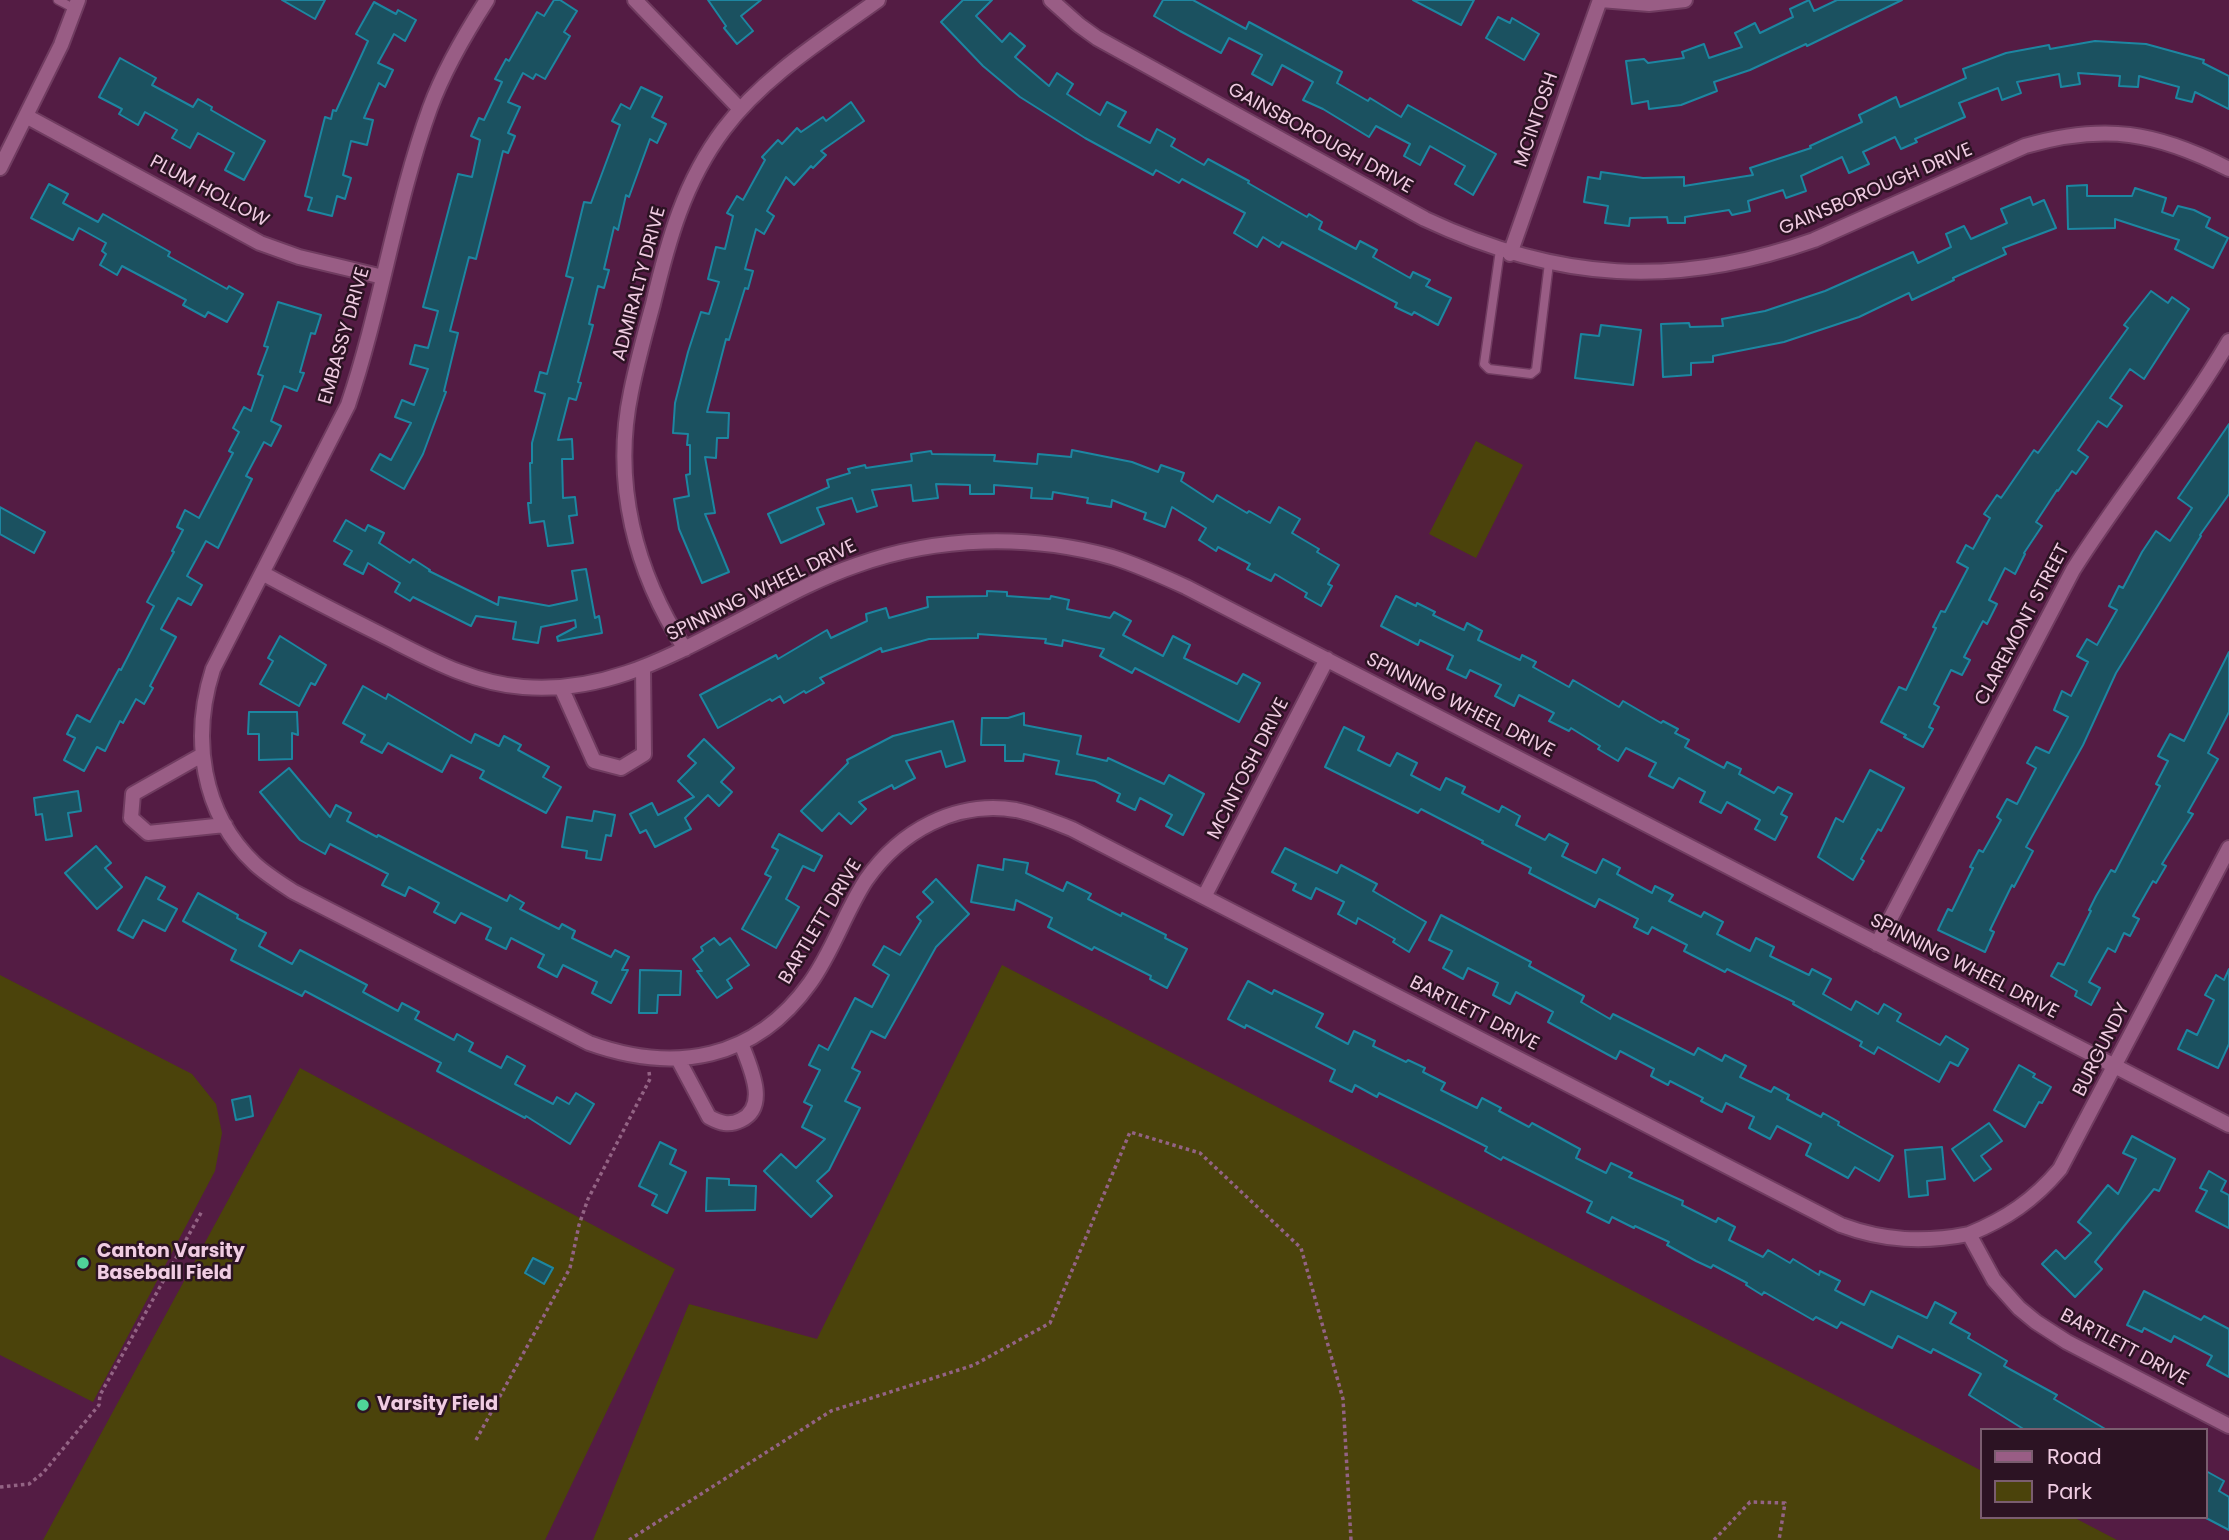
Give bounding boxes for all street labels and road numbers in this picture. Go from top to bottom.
street label: MCINTOSH [1510,70,1564,170]
street label: GAINSBOROUGH DRIVE [1224,79,1416,199]
street label: GAINSBOROUGH DRIVE [1776,139,1976,241]
street label: PLUM HOLLOW [146,151,272,233]
street label: ADMIRALTY DRIVE [608,204,672,364]
street label: EMBASSY DRIVE [315,265,375,407]
street label: SPINNING WHEEL DRIVE [663,535,861,647]
street label: CLAREMONT STREET [1971,540,2075,710]
street label: SPINNING WHEEL DRIVE [1362,649,1558,763]
street label: MCINTOSH DRIVE [1203,694,1295,844]
street label: BARTLETT DRIVE [775,855,867,989]
street label: SPINNING WHEEL DRIVE [1866,910,2062,1024]
street label: BARTLETT DRIVE [1406,972,1542,1056]
street label: BURGUNDY [2069,1000,2135,1100]
street label: BARTLETT DRIVE [2056,1305,2192,1391]

